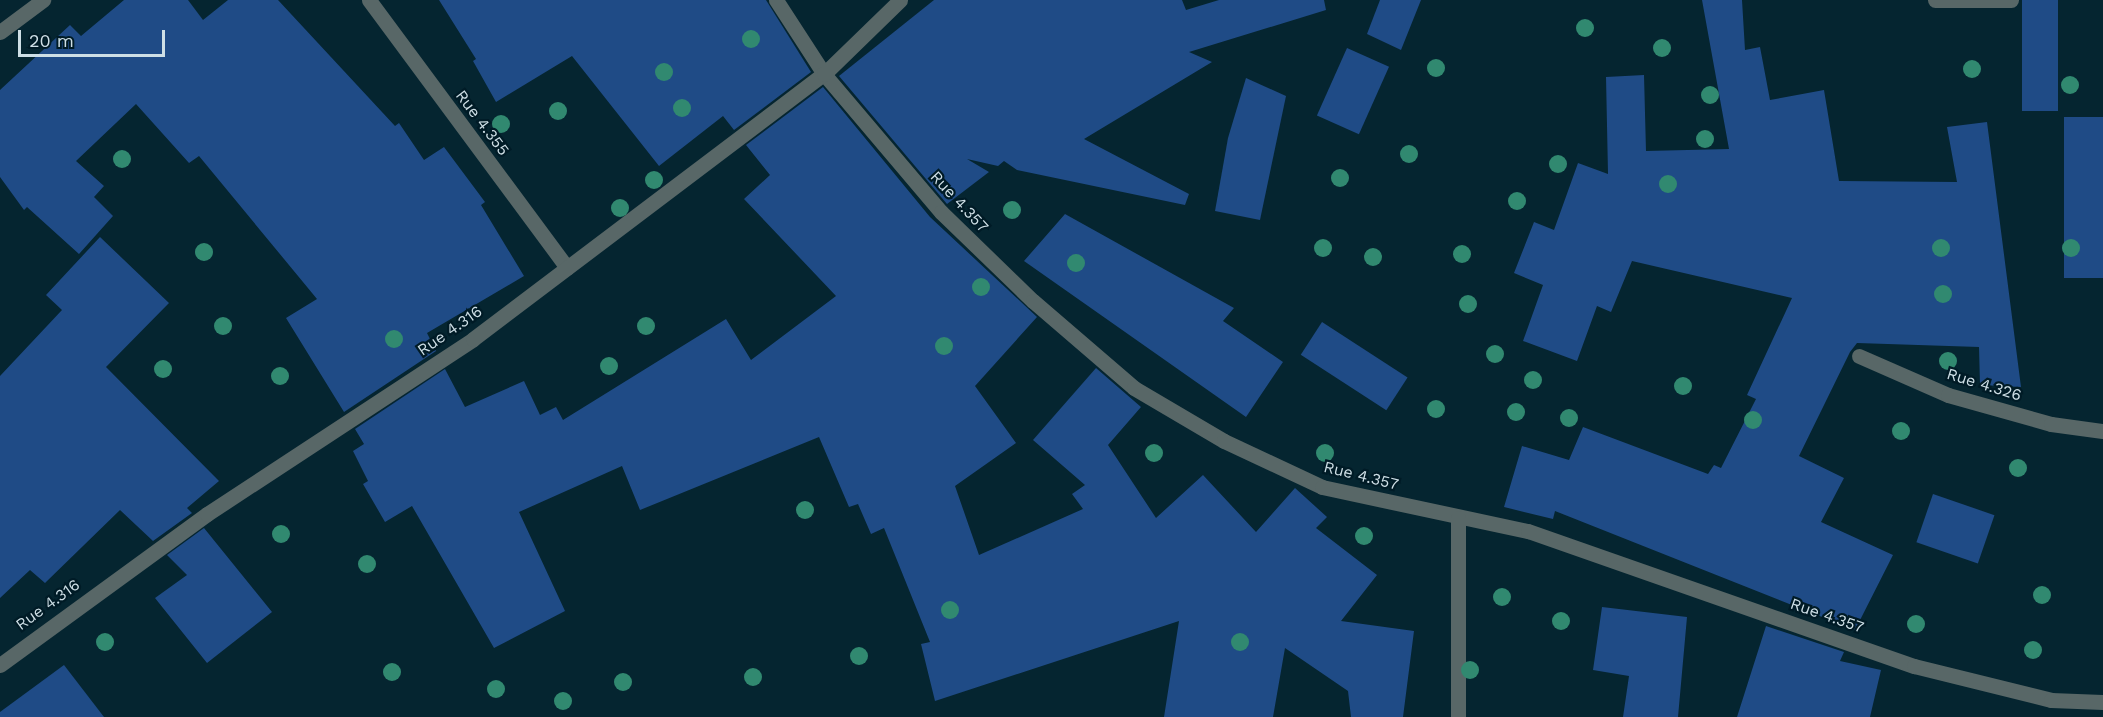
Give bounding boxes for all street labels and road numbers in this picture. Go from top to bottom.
street label: Rue 4.355 [451,87,513,159]
street label: Rue 4.357 [926,167,992,237]
street label: Rue 4.316 [414,302,486,360]
street label: Rue 4.326 [1944,365,2024,405]
street label: Rue 4.357 [1322,457,1400,495]
street label: Rue 4.316 [12,575,84,635]
street label: Rue 4.357 [1788,594,1866,638]

